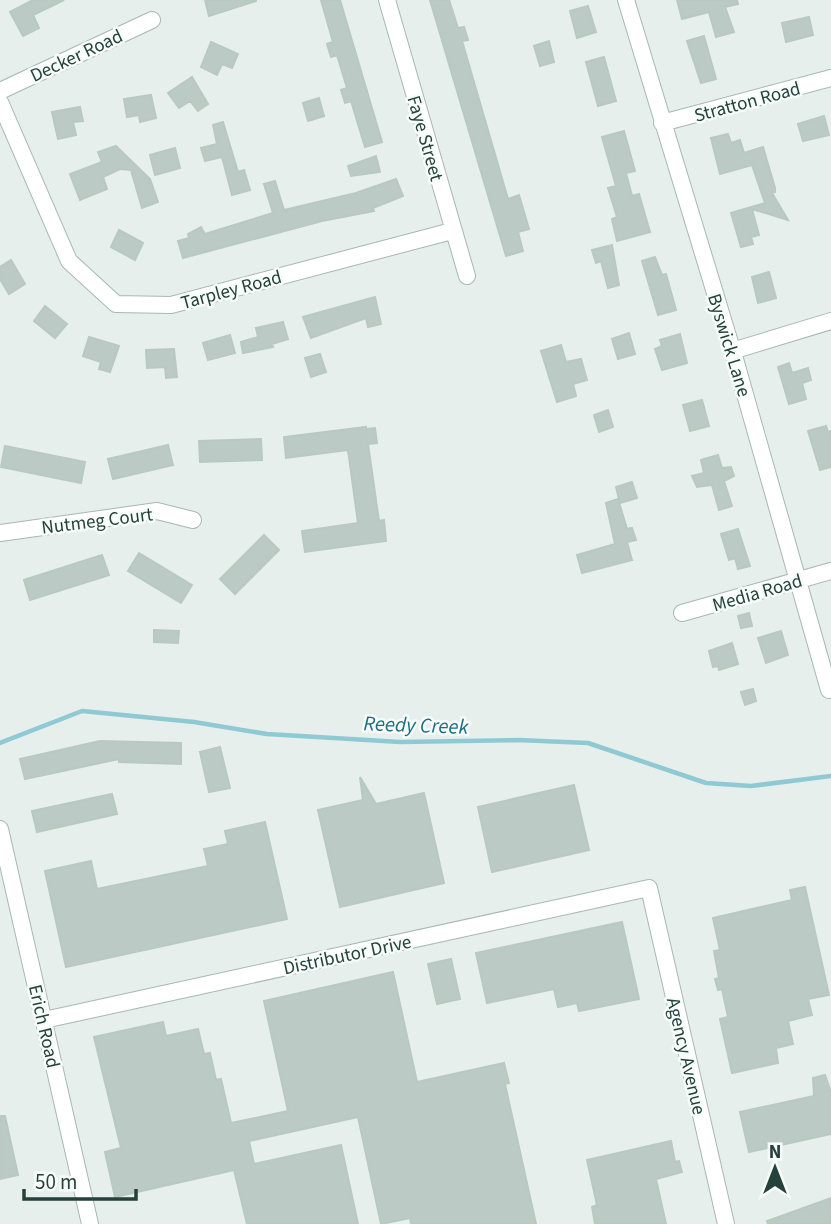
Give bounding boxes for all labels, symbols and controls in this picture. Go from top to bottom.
street label: Decker Road [26,23,127,90]
street label: Stratton Road [691,75,804,130]
street label: Faye Street [399,92,450,185]
street label: Tarpley Road [178,264,285,317]
street label: Byswick Lane [700,291,757,400]
street label: Nutmeg Court [40,501,155,542]
street label: Media Road [709,568,806,619]
water label: Reedy Creek [363,708,470,742]
street label: Distributor Drive [281,929,414,982]
street label: Erich Road [21,982,66,1071]
street label: Agency Avenue [659,995,712,1118]
north arrow [740,1133,810,1203]
text: N [769,1139,781,1166]
scale bar [24,1158,136,1202]
text: 50 m [35,1167,77,1197]

